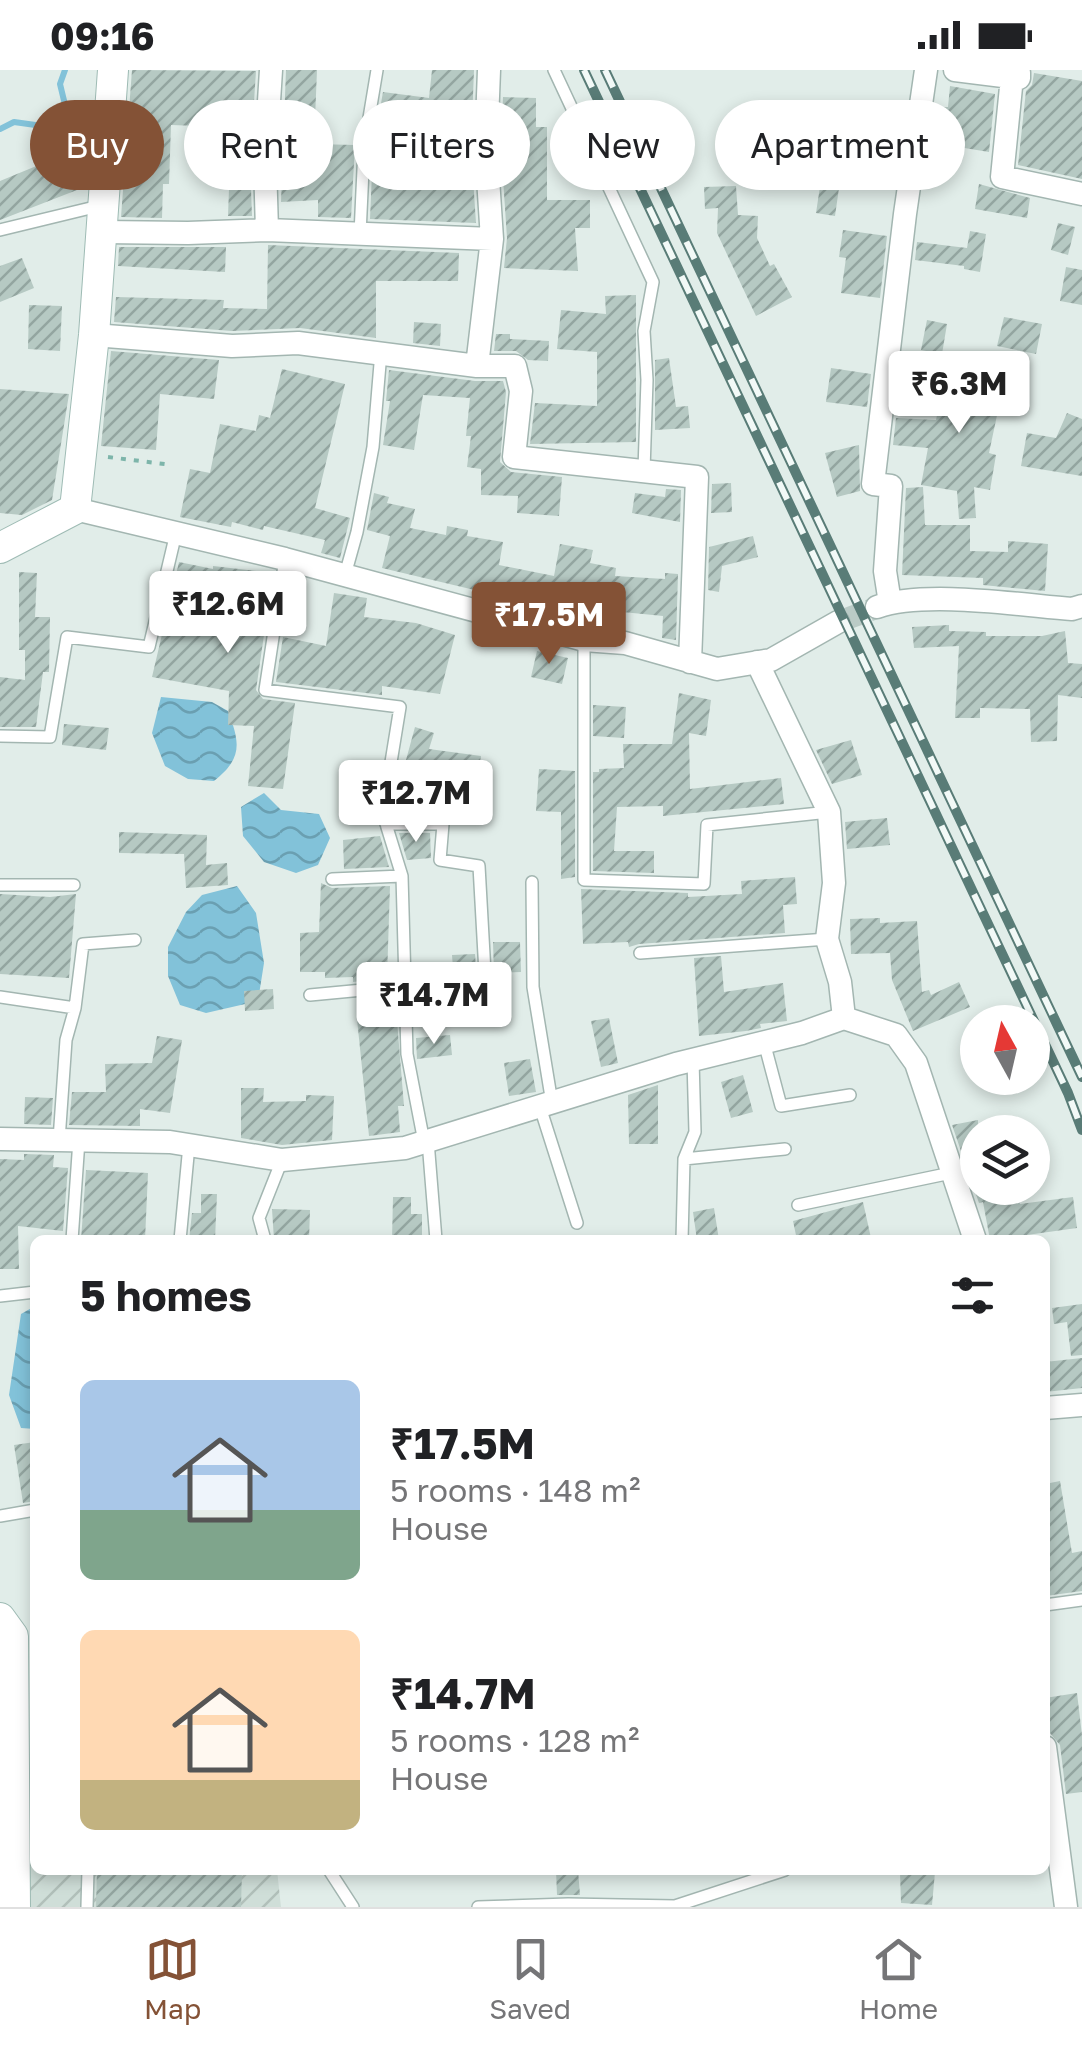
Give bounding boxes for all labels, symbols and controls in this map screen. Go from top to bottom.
text: 09:16 [50,13,155,58]
chip: Buy [30,100,164,190]
chip: Rent [184,100,333,190]
chip: Filters [353,100,530,190]
chip: New [550,100,695,190]
chip: Apartment [715,100,965,190]
pin: ₹6.3M [889,351,1029,436]
text: ₹6.3M [911,364,1007,402]
pin: ₹12.6M [147,571,309,656]
pin: ₹17.5M [468,582,630,667]
text: ₹12.6M [171,584,285,622]
text: ₹17.5M [494,595,604,633]
pin: ₹12.7M [335,760,497,845]
text: ₹12.7M [361,773,471,811]
pin: ₹14.7M [353,962,515,1047]
text: ₹14.7M [379,975,489,1013]
north arrow [960,1005,1050,1095]
map controls [960,1005,1050,1205]
button: layers [960,1115,1050,1205]
icon: filters [945,1268,1000,1323]
text: 5 homes [80,1270,252,1320]
text: ₹17.5M [390,1418,535,1468]
icon: home [160,1420,280,1540]
text: 5 rooms · 148 m² [390,1471,640,1509]
text: House [390,1509,488,1547]
text: ₹14.7M [390,1668,536,1718]
icon: home [160,1670,280,1790]
text: 5 rooms · 128 m² [390,1721,639,1759]
text: House [390,1759,488,1797]
tab: Map [144,1932,201,2025]
tab: Saved [489,1932,571,2025]
tab: Home [859,1932,938,2025]

